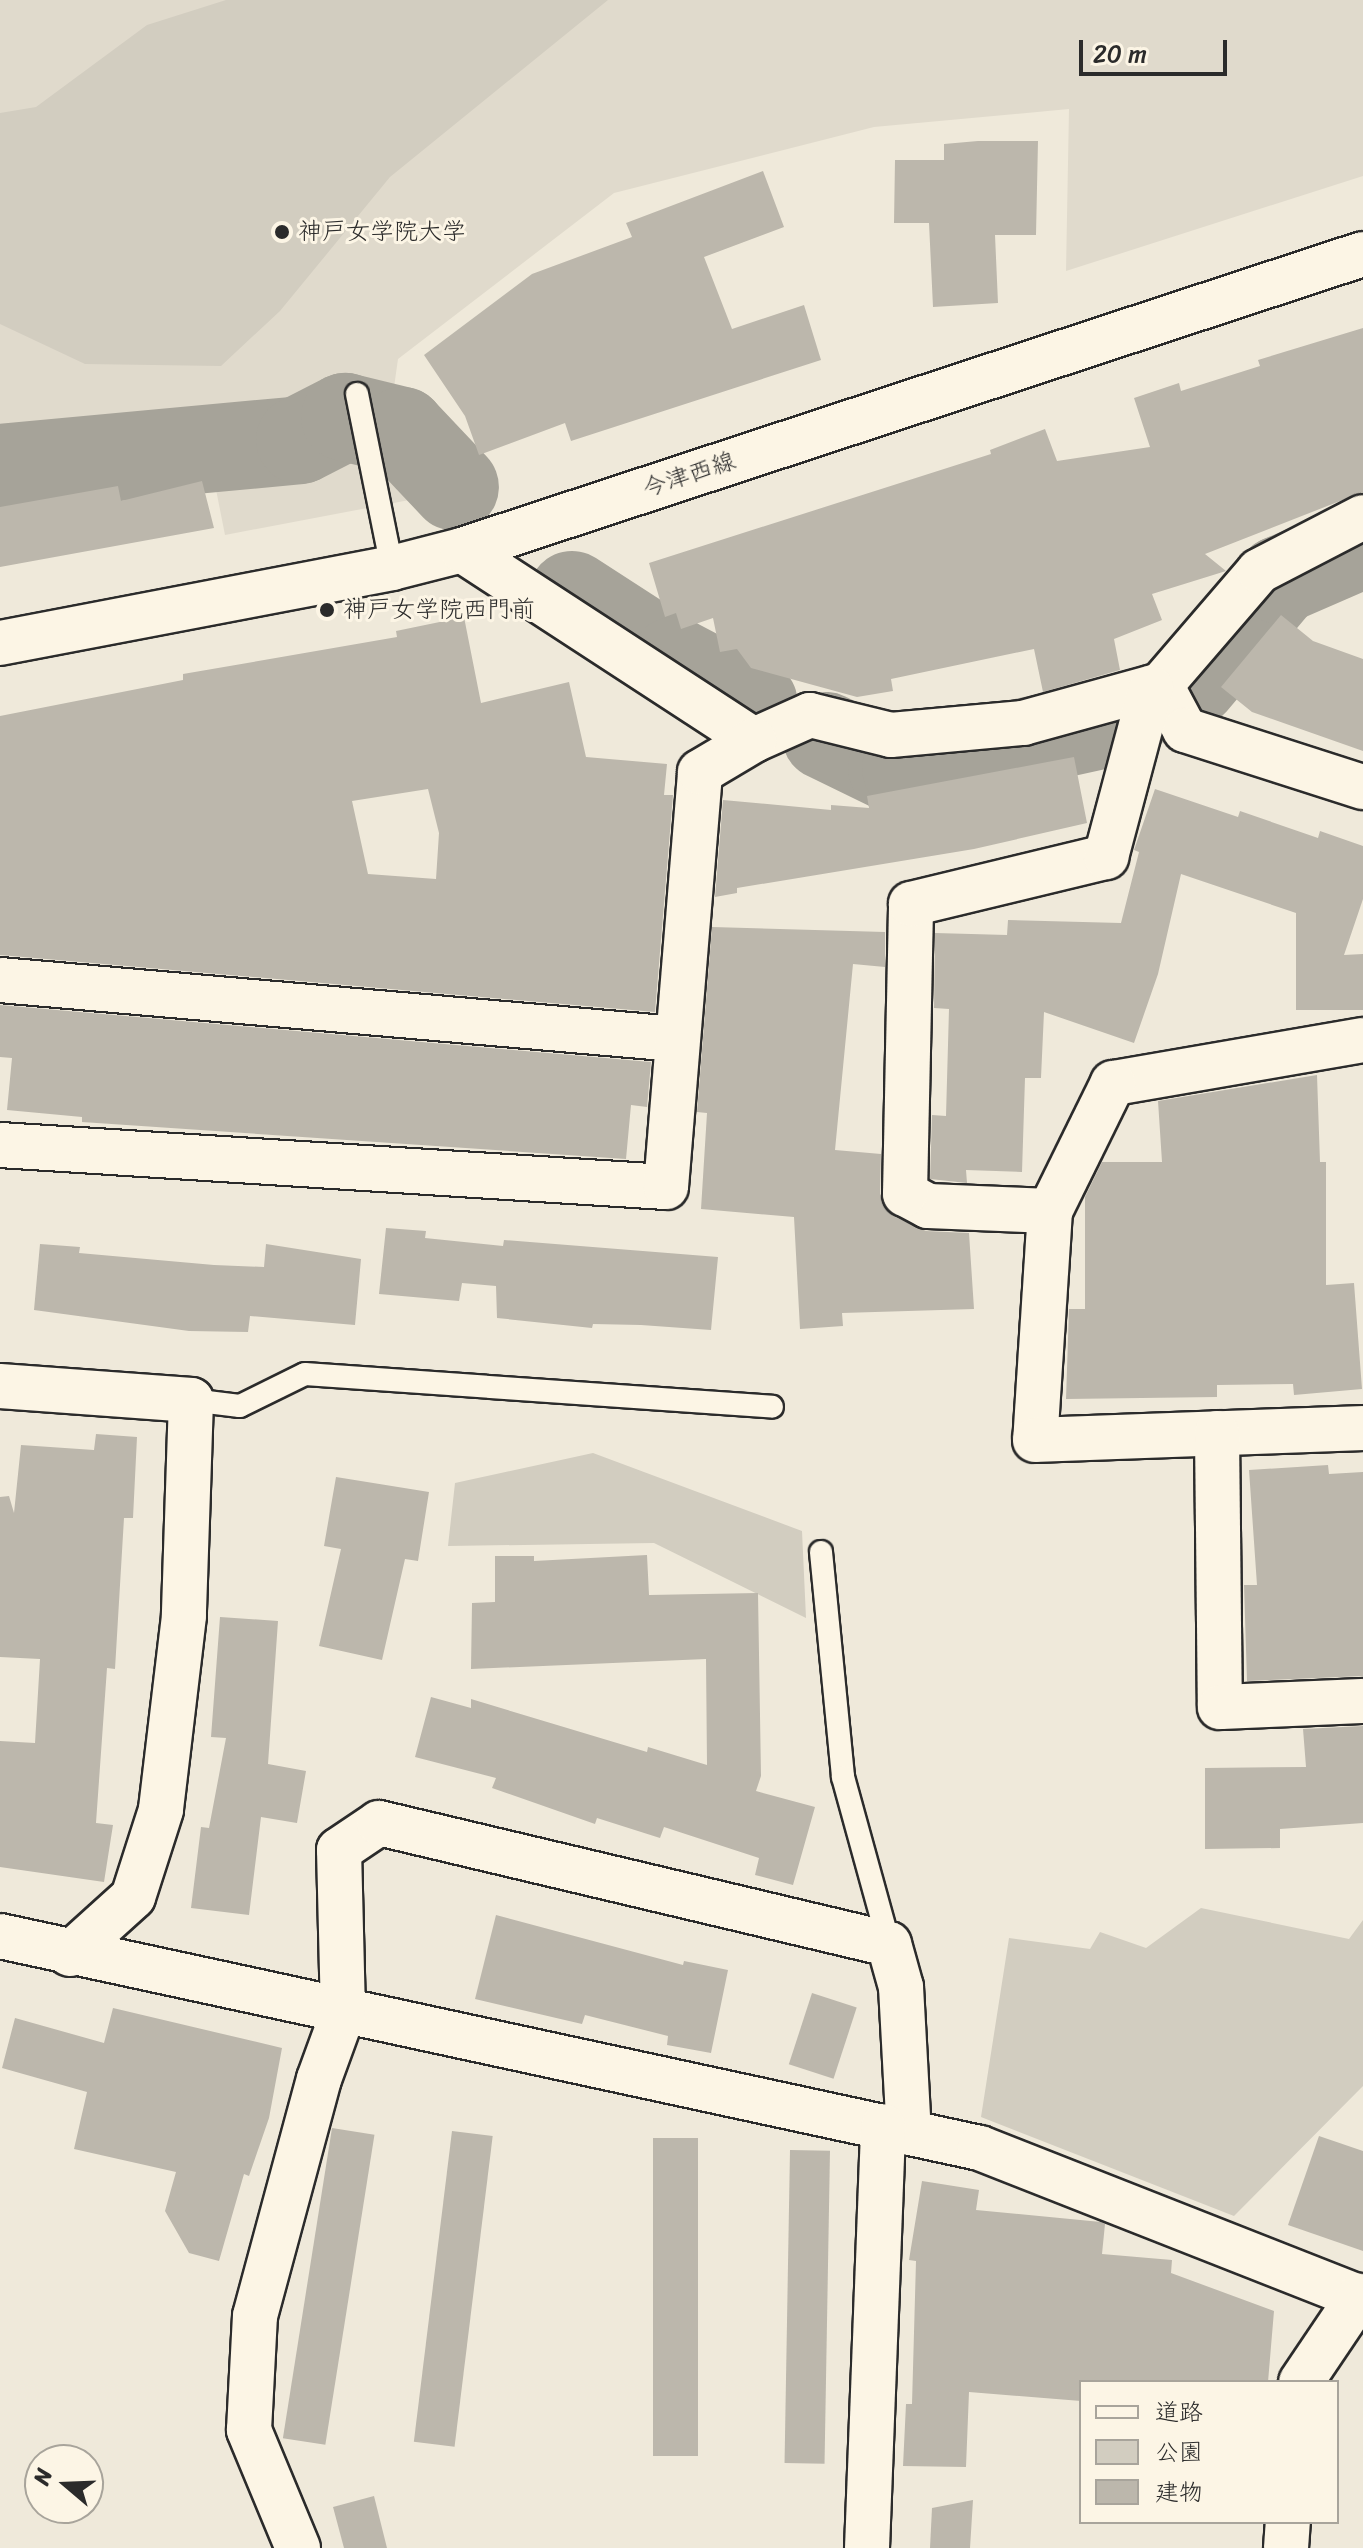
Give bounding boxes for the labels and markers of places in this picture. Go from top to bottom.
place label: 神戸女学院大学 [298,218,466,246]
marker: 神戸女学院大学 [273,223,291,241]
place label: 神戸女学院西門前 [343,596,535,624]
marker: 神戸女学院西門前 [318,601,336,619]

